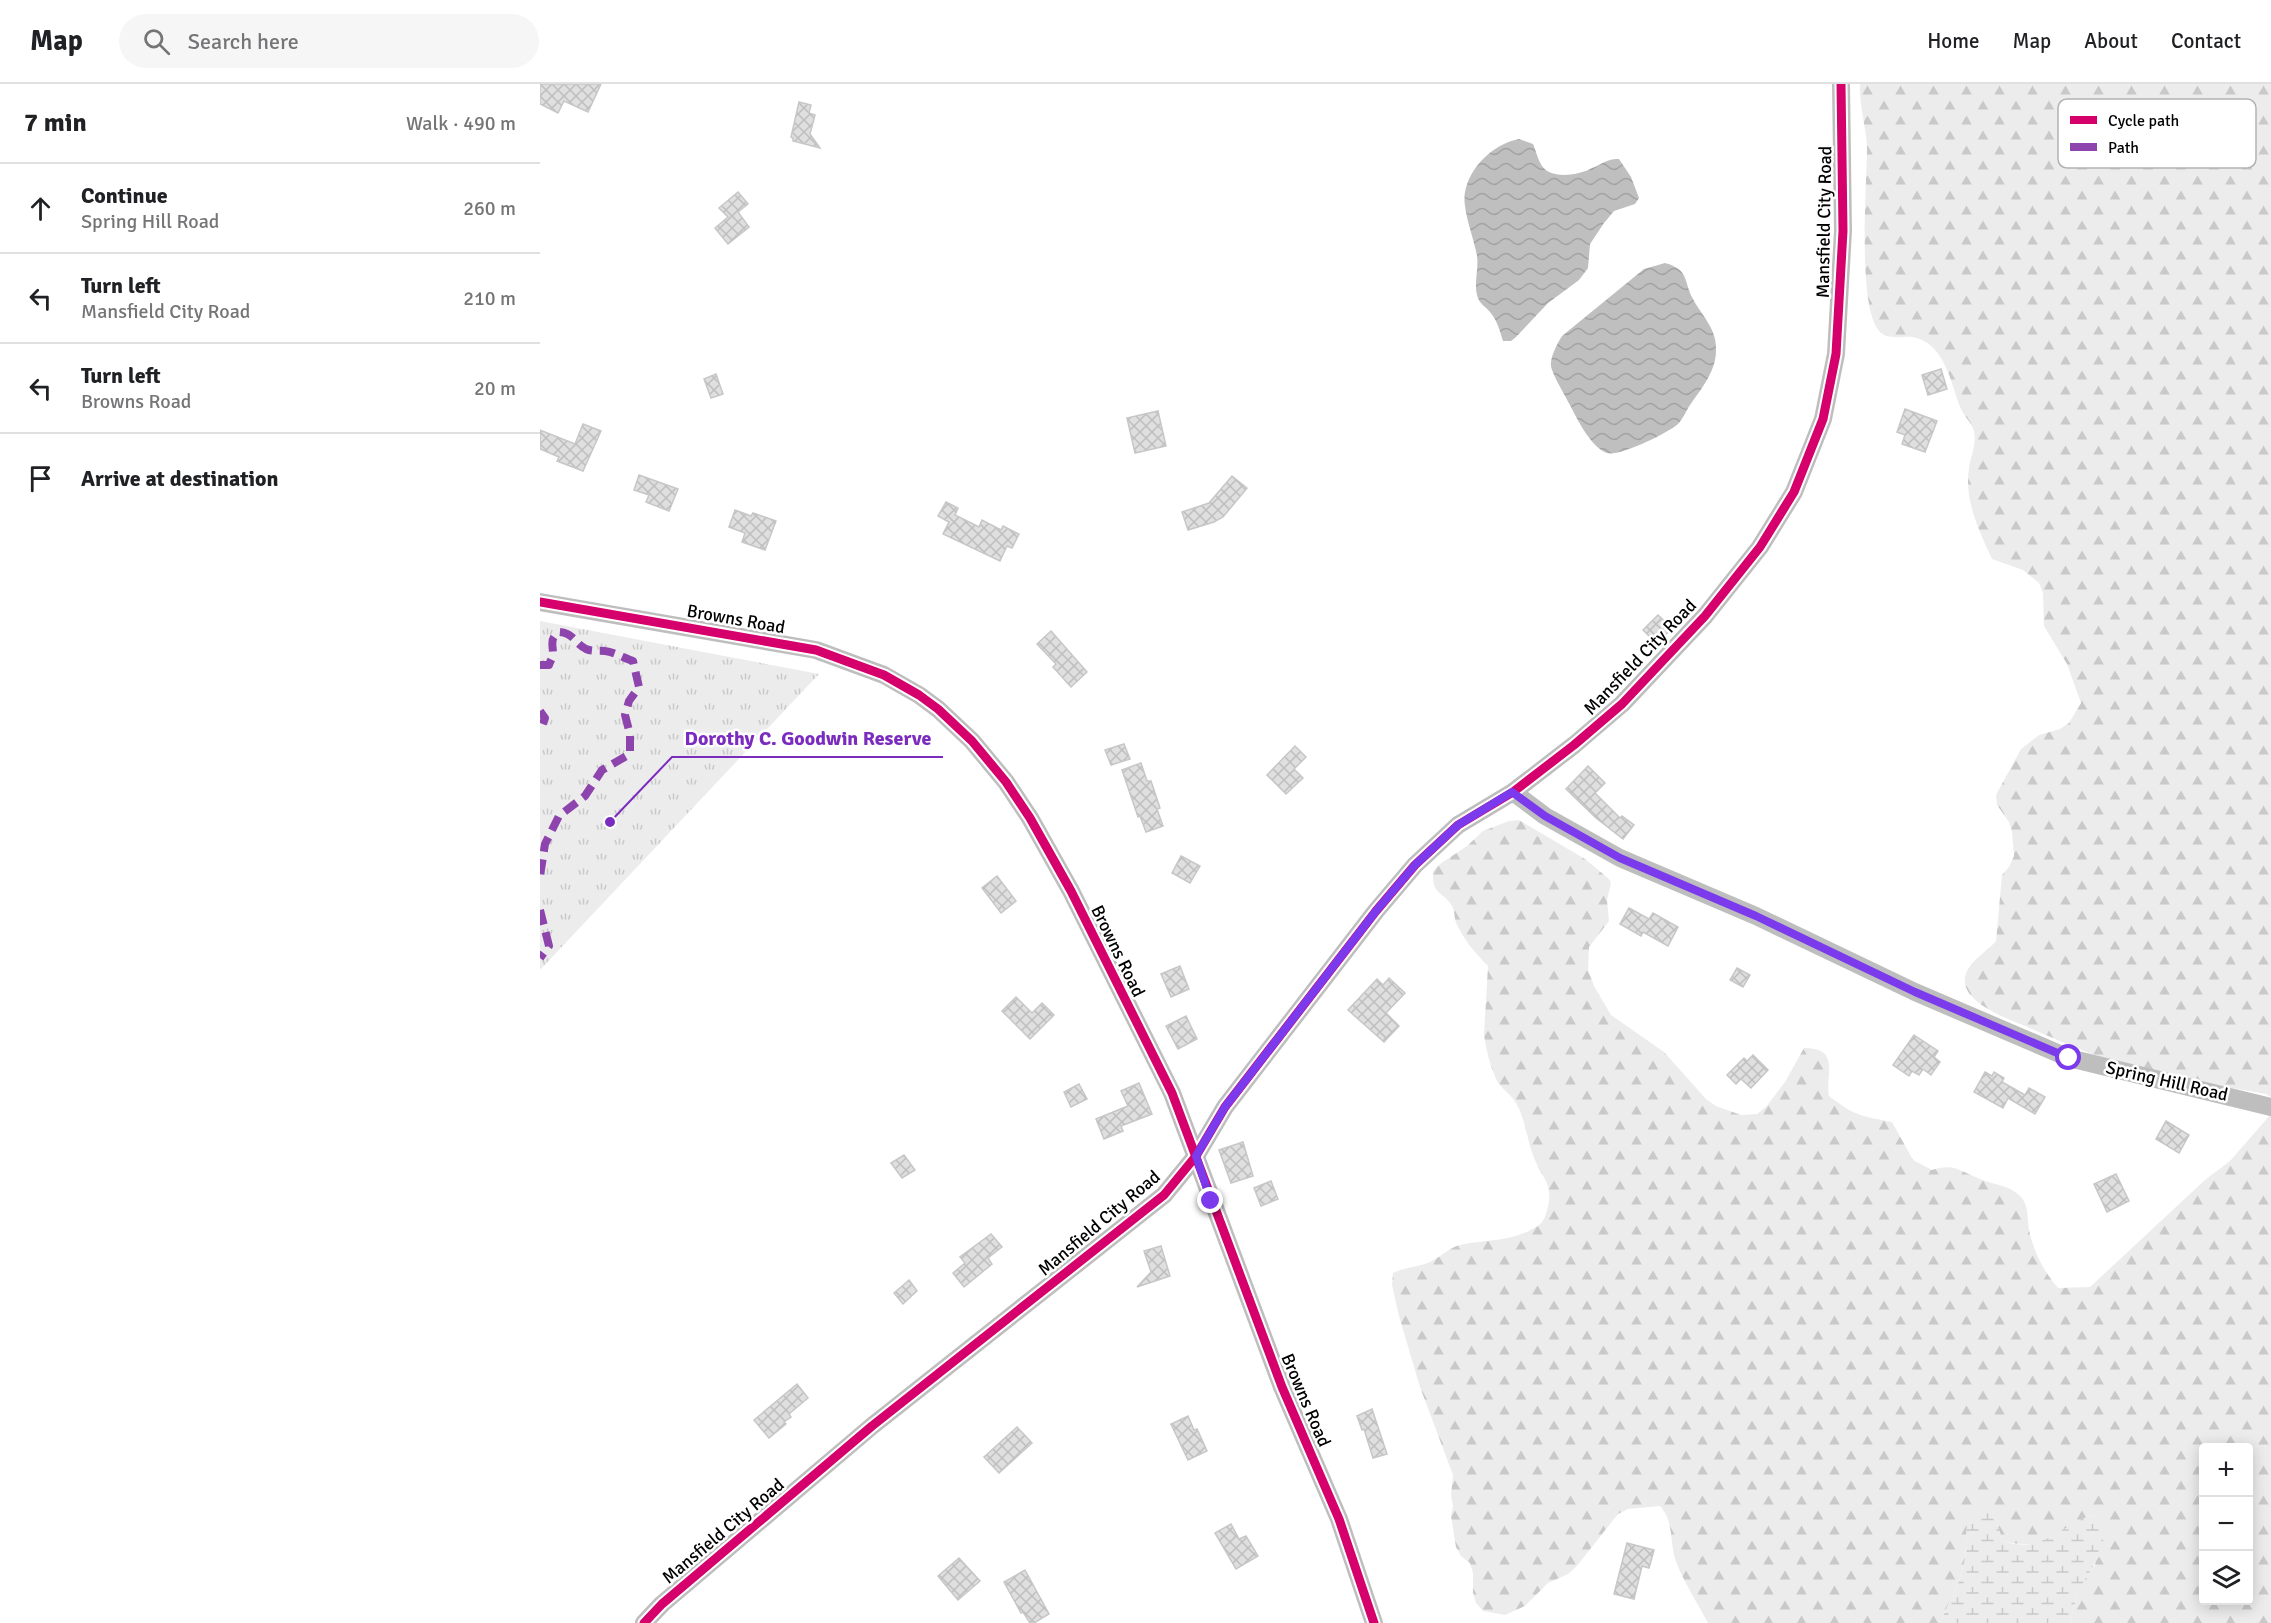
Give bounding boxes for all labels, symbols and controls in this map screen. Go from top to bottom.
search box [119,14,539,68]
text: Map [30,24,83,58]
icon: search [140,25,173,58]
text: Search here [188,28,299,55]
text: Home [1927,28,1980,54]
text: Map [2013,28,2051,54]
text: About [2084,28,2138,54]
text: Contact [2171,28,2241,54]
legend [2058,99,2256,168]
text: 7 min [24,107,87,139]
text: Walk · 490 m [406,111,516,136]
text: Cycle path [2108,111,2179,131]
text: Path [2108,138,2139,158]
street label: Mansfield City Road [1812,146,1836,298]
text: Continue [81,182,168,209]
icon: ahead [24,192,57,225]
text: 260 m [463,196,516,221]
text: Spring Hill Road [81,209,219,234]
text: Turn left [81,272,161,299]
icon: left [24,282,57,315]
text: 210 m [463,286,516,311]
text: Mansfield City Road [81,299,250,324]
text: Turn left [81,362,161,389]
icon: left [24,372,57,405]
text: 20 m [474,376,516,401]
text: Browns Road [81,389,191,414]
icon: arrive [24,462,57,495]
text: Arrive at destination [81,465,278,492]
street label: Mansfield City Road [1579,595,1701,719]
street label: Browns Road [685,600,787,638]
callout: Dorothy C. Goodwin Reserve [672,719,943,757]
text: Dorothy C. Goodwin Reserve [685,726,932,751]
street label: Browns Road [1086,902,1150,1000]
route start [2055,1044,2081,1070]
street label: Spring Hill Road [2104,1056,2230,1106]
street label: Mansfield City Road [1034,1166,1164,1280]
route end [1197,1187,1223,1213]
street label: Browns Road [1276,1350,1336,1450]
map controls [2199,1443,2253,1605]
button: + [2199,1443,2253,1497]
street label: Mansfield City Road [658,1474,788,1588]
button: − [2199,1497,2253,1551]
button: layers [2199,1551,2253,1605]

